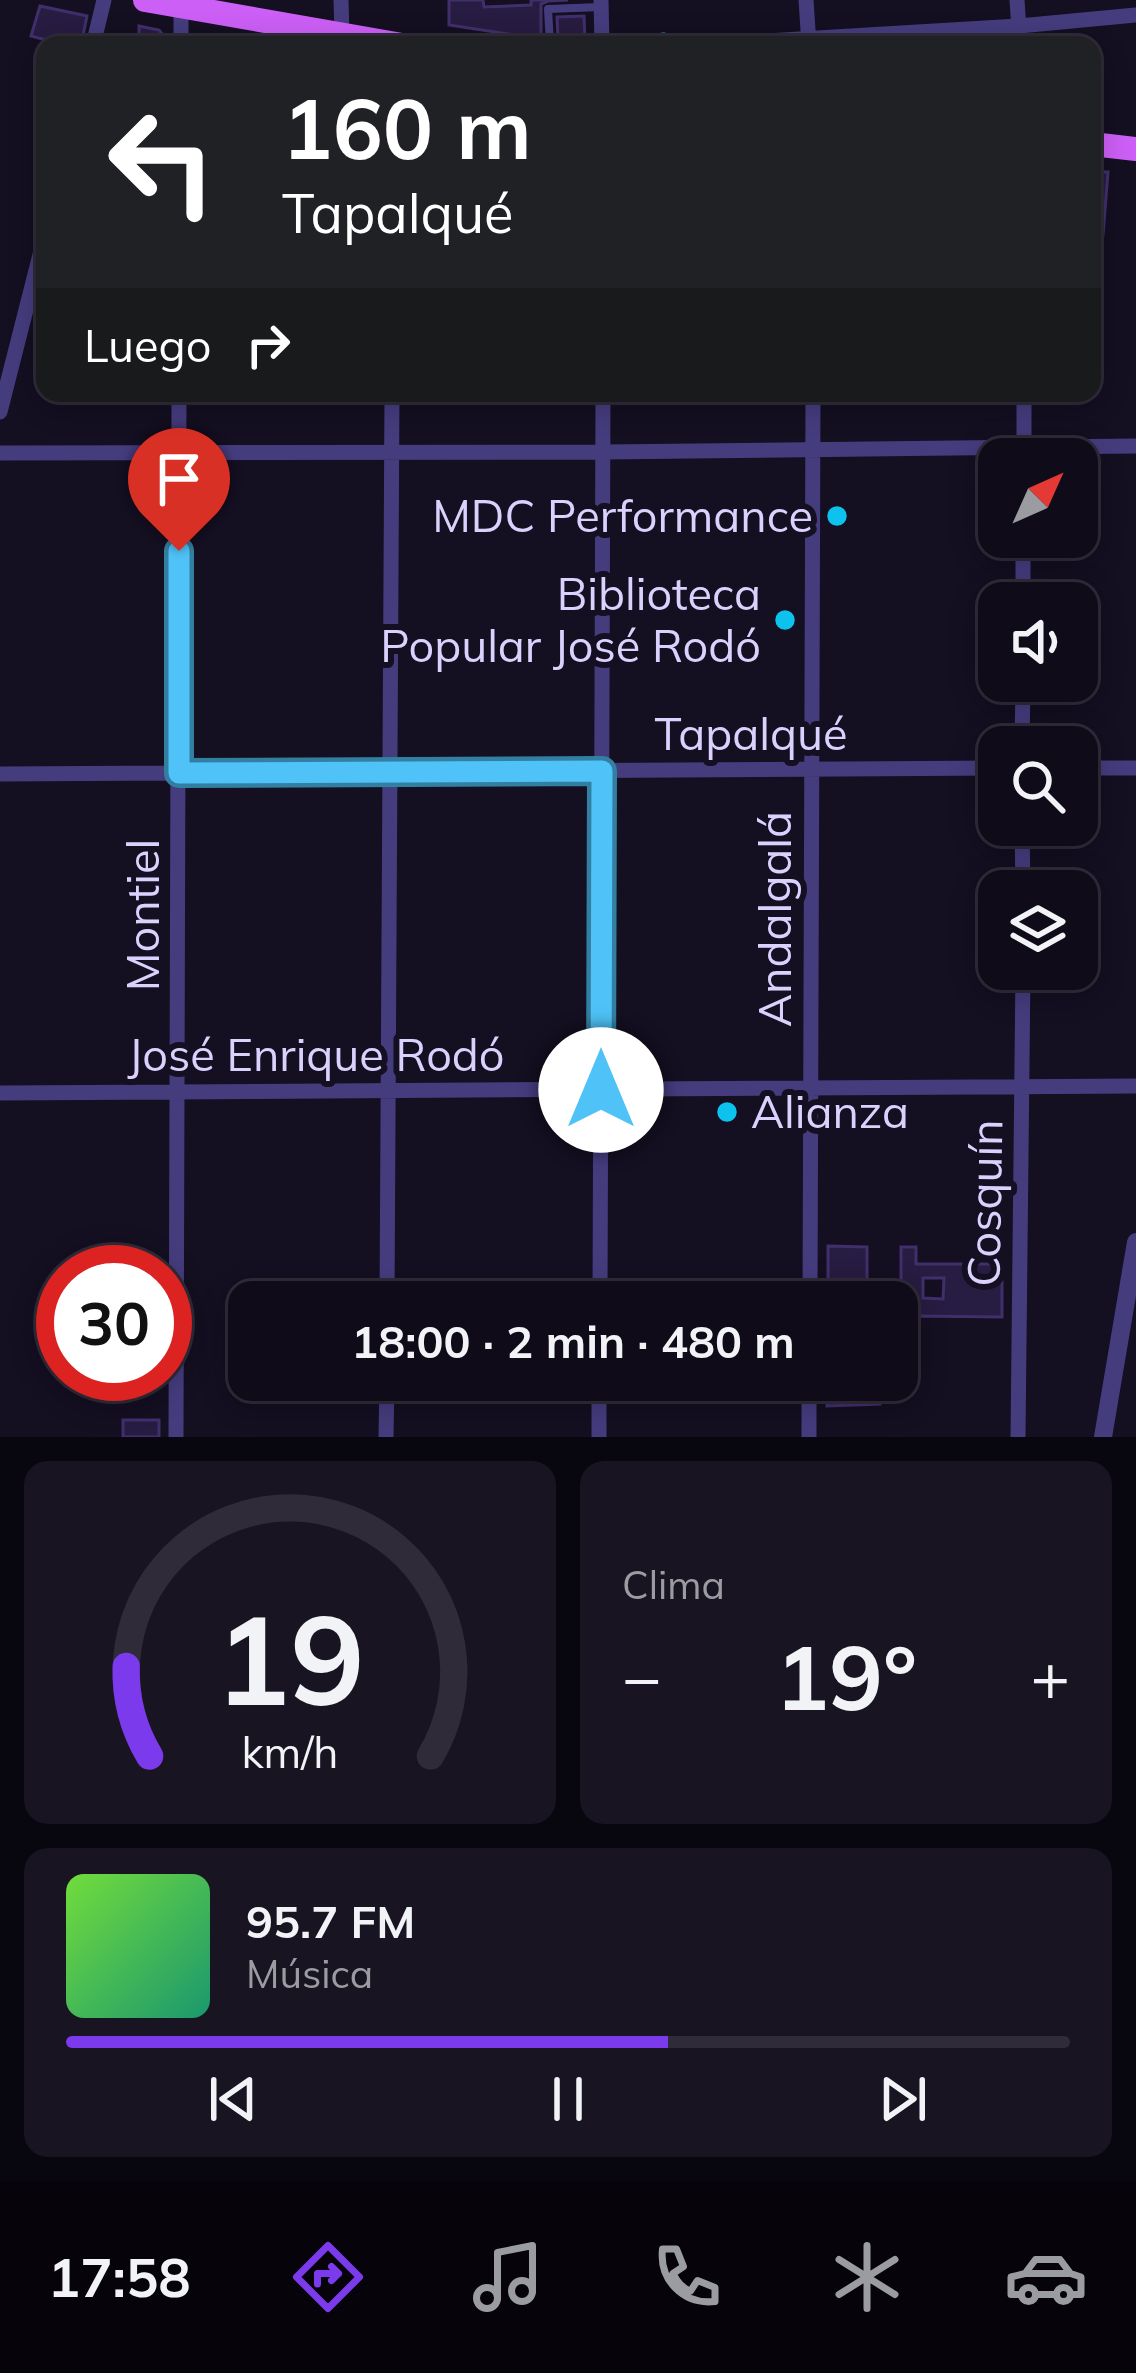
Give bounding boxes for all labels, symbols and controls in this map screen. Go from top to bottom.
text: 160 m [282,75,532,180]
icon: left [84,84,240,240]
text: Tapalqué [282,179,513,247]
icon: right [235,312,301,378]
text: Luego [84,317,211,373]
pin [128,428,230,551]
north arrow [978,438,1098,558]
map controls [978,438,1098,990]
icon: arrive [146,446,212,512]
place label: MDC Performance [432,487,813,543]
marker: MDC Performance [824,503,850,529]
place label: Biblioteca Popular José Rodó [380,565,761,673]
button: sound [978,582,1098,702]
marker: Biblioteca Popular José Rodó [772,607,798,633]
street label: Tapalqué [655,705,847,761]
button: search [978,726,1098,846]
street label: Andalgalá [746,811,802,1027]
street label: Montiel [114,839,170,991]
button: layers [978,870,1098,990]
street label: José Enrique Rodó [127,1026,505,1082]
position arrow [538,1027,664,1153]
place label: Alianza [751,1083,909,1139]
marker: Alianza [714,1099,740,1125]
street label: Cosquín [955,1119,1013,1287]
speed limit sign: 30 [36,1245,192,1401]
text: 18:00 · 2 min · 480 m [351,1313,795,1369]
text: Clima [622,1560,725,1609]
text: 19 [215,1580,365,1736]
text: 19° [775,1620,917,1733]
text: − [622,1635,662,1718]
text: + [1030,1635,1070,1718]
text: km/h [241,1724,339,1778]
text: 95.7 FM [246,1893,415,1949]
text: Música [246,1949,373,1998]
icon: previous [200,2066,266,2132]
icon: pause [535,2066,601,2132]
icon: next [870,2066,936,2132]
icon: directions [286,2235,370,2319]
icon: music [466,2235,550,2319]
icon: phone [645,2235,729,2319]
icon: climate [825,2235,909,2319]
icon: car [1004,2235,1088,2319]
text: 17:58 [48,2243,191,2311]

